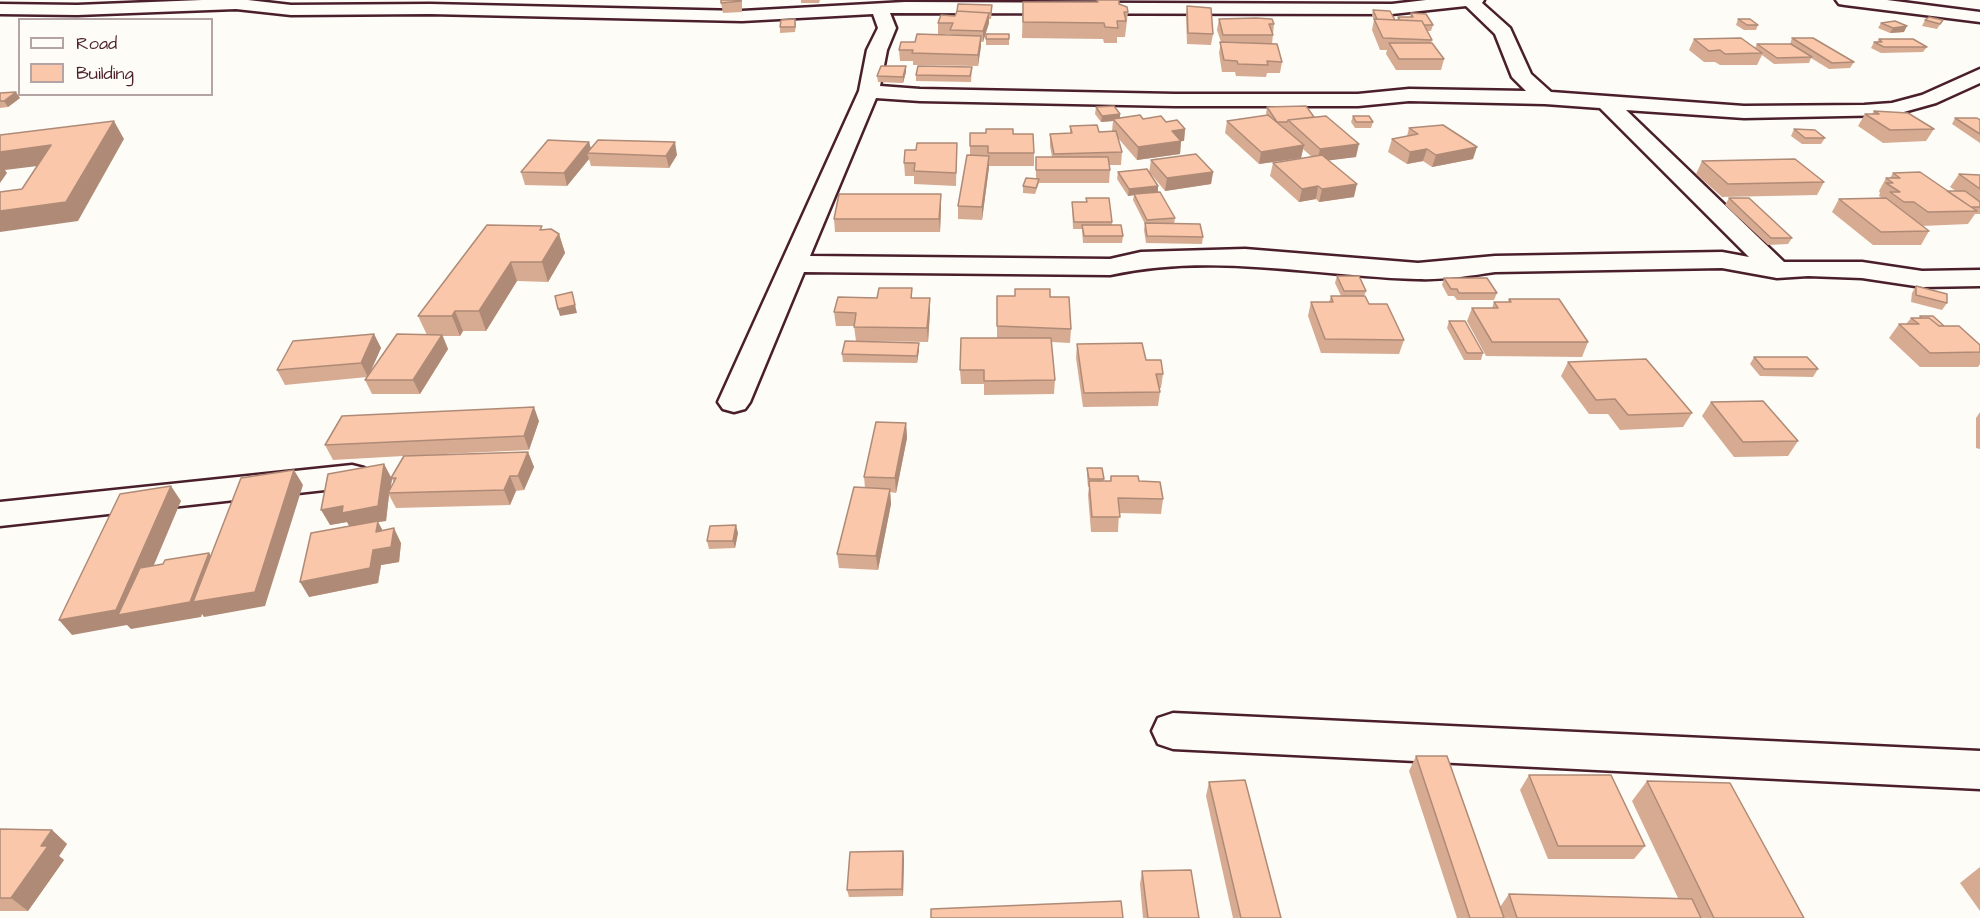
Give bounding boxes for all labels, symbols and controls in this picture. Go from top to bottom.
legend [18,18,213,96]
text: Road [76,31,117,56]
text: Building [76,61,134,86]

